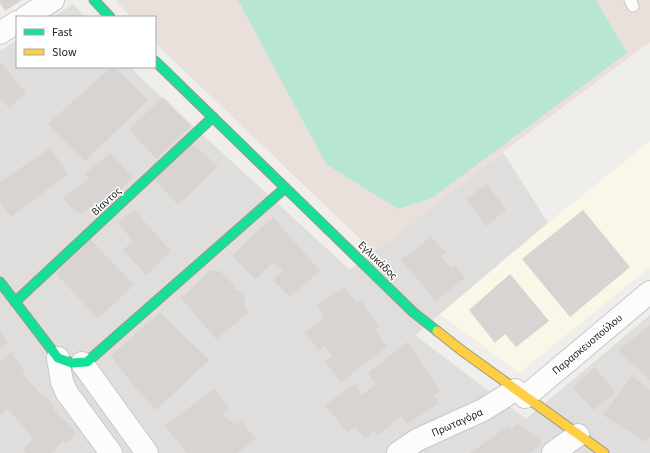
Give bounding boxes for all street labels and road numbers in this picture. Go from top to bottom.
street label: Βίαντος [88,183,125,219]
street label: Εγλυκάδος [355,238,401,283]
street label: Παρασκευοπούλου [549,310,626,378]
street label: Πρωταγόρα [429,404,485,440]

